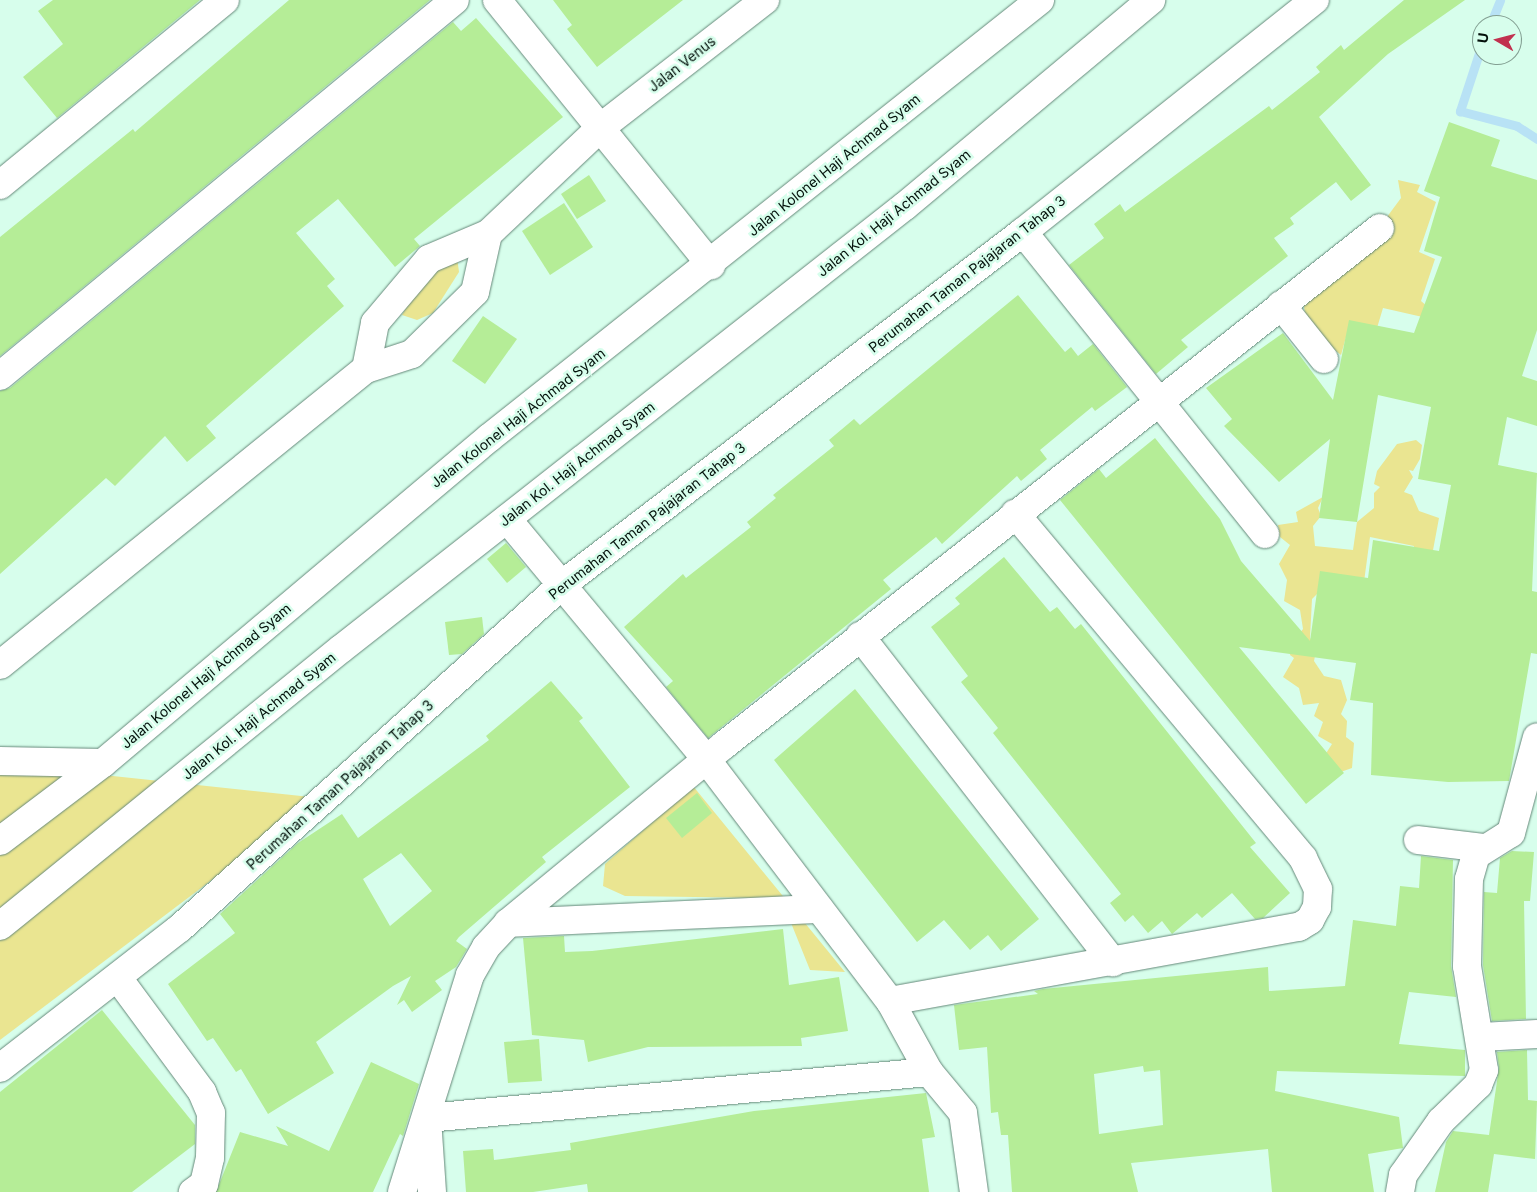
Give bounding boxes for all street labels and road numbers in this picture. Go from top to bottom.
street label: Jalan Venus [645,33,719,95]
street label: Jalan Kolonel Haji Achmad Syam [745,90,923,240]
street label: Jalan Kol. Haji Achmad Syam [814,146,974,280]
street label: Perumahan Taman Pajajaran Tahap 3 [865,192,1069,356]
street label: Jalan Kolonel Haji Achmad Syam [427,345,609,491]
street label: Jalan Kol. Haji Achmad Syam [496,398,658,530]
street label: Perumahan Taman Pajajaran Tahap 3 [545,439,749,603]
street label: Jalan Kolonel Haji Achmad Syam [118,600,294,752]
street label: Jalan Kol. Haji Achmad Syam [179,649,339,783]
street label: Perumahan Taman Pajajaran Tahap 3 [243,697,437,873]

